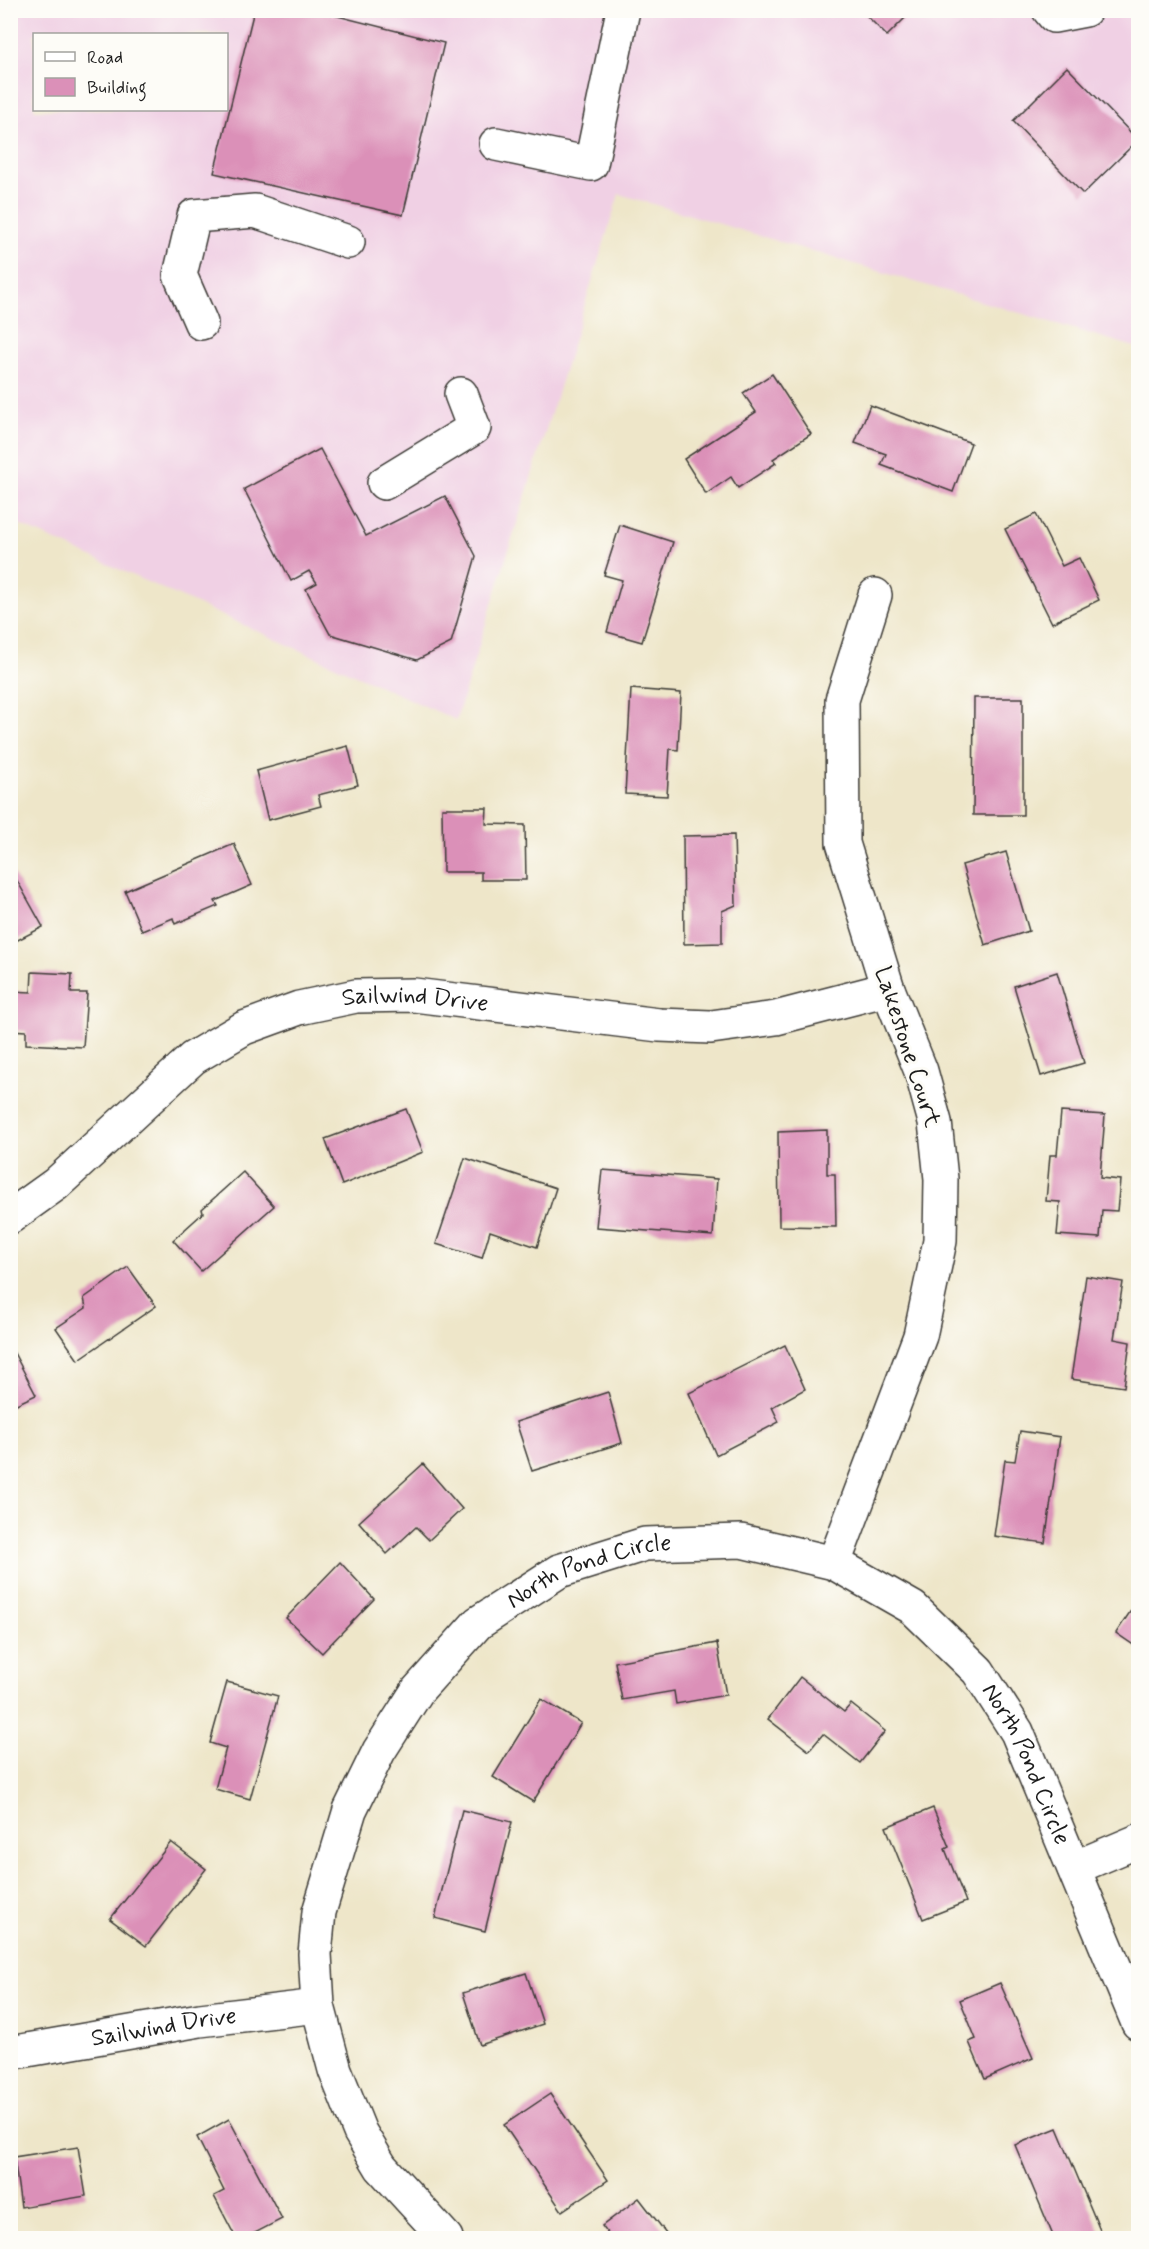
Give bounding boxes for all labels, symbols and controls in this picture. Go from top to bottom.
legend [33,33,228,111]
text: Road [87,46,123,70]
text: Building [87,76,147,102]
street label: Lakestone Court [866,963,948,1131]
street label: Sailwind Drive [339,979,490,1019]
street label: North Pond Circle [501,1528,672,1616]
street label: North Pond Circle [974,1677,1078,1850]
street label: Sailwind Drive [89,2000,238,2054]

